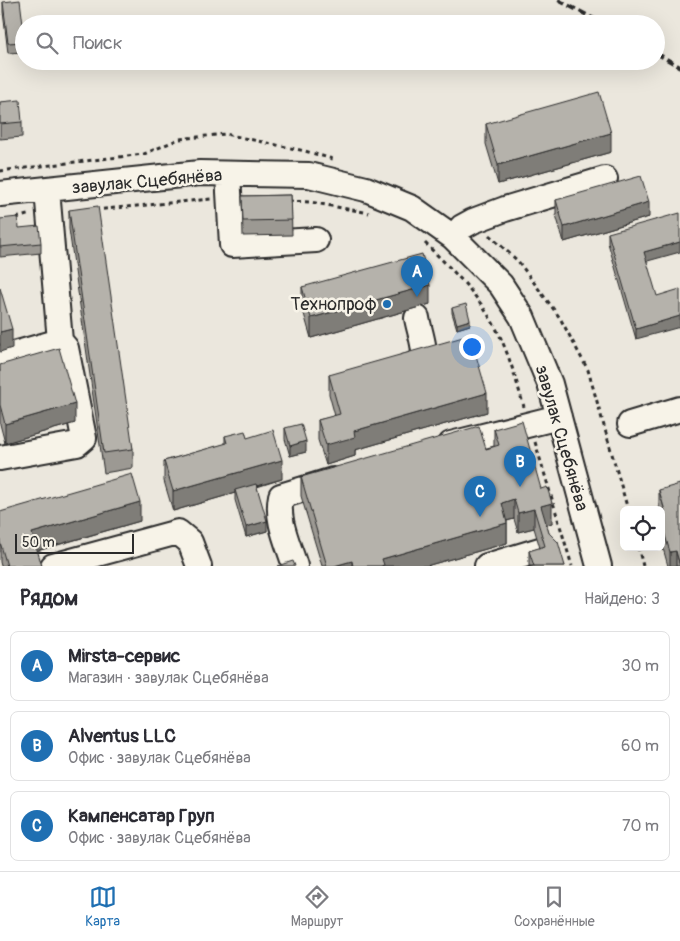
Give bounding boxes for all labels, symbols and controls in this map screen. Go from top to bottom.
search box [15,15,665,70]
icon: search [33,29,61,57]
text: Поиск [73,31,123,55]
street label: завулак Сцебянёва [71,163,223,200]
pin: A [401,256,433,297]
place label: Технопроф [290,293,377,316]
marker: Технопроф [381,298,393,310]
your location [459,334,485,360]
street label: завулак Сцебянёва [530,363,593,514]
pin: B [504,446,536,487]
pin: C [464,476,496,517]
map controls [620,506,665,551]
button: locate [620,506,665,551]
scale bar [15,531,134,554]
text: 50 m [22,534,55,551]
text: Рядом [20,585,78,612]
text: Найдено: 3 [584,589,660,609]
text: Mirsta-сервис [68,644,180,668]
text: A [32,656,42,676]
text: 30 m [621,656,659,676]
text: Магазин · завулак Сцебянёва [68,668,269,688]
text: Alventus LLC [68,724,176,748]
text: B [32,736,42,756]
text: 60 m [621,736,659,756]
text: Офис · завулак Сцебянёва [68,748,251,768]
text: Кампенсатар Груп [68,804,215,828]
text: C [32,816,42,836]
text: 70 m [622,816,659,836]
text: Офис · завулак Сцебянёва [68,828,251,848]
tab: Карта [85,883,120,930]
tab: Маршрут [291,883,343,930]
tab: Сохранённые [514,883,595,930]

